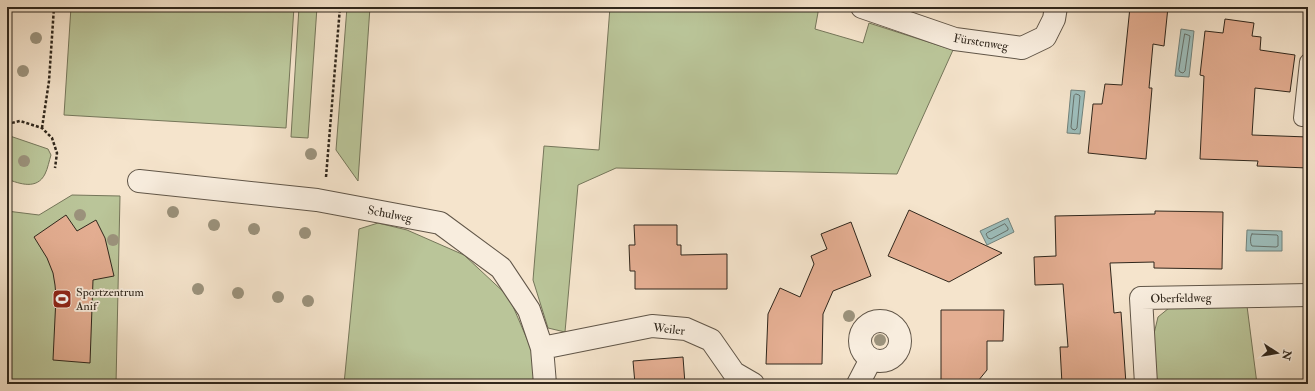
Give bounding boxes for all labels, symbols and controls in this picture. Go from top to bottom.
street label: Fürstenweg [952,31,1010,54]
street label: Schulweg [366,203,415,226]
place label: Sportzentrum Anif [75,285,144,314]
sports icon: Sportzentrum Anif [51,288,73,310]
street label: Oberfeldweg [1150,290,1213,307]
street label: Weiler [651,320,686,339]
north arrow [1257,333,1297,373]
text: N [1279,348,1294,362]

